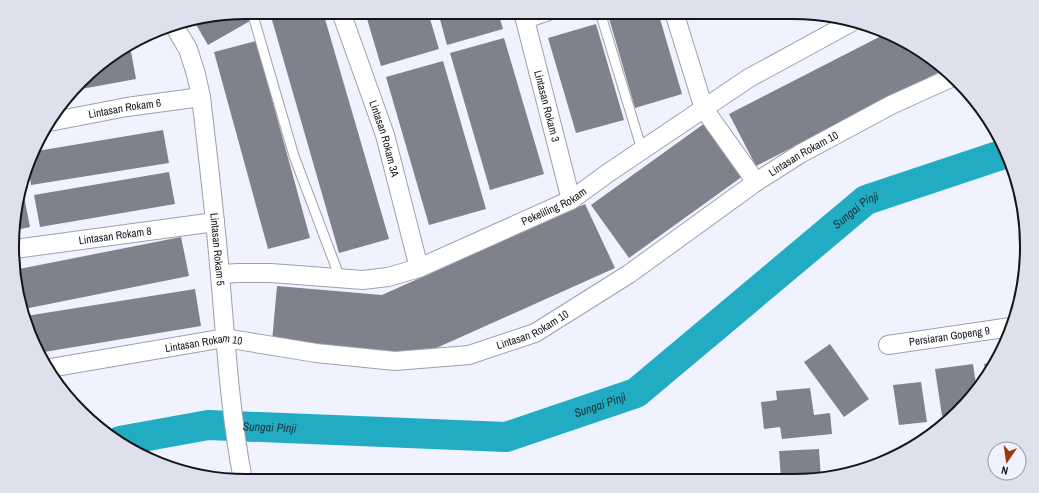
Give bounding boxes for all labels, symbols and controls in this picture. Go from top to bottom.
street label: Lintasan Rokam 3 [531,69,563,143]
street label: Lintasan Rokam 6 [87,95,162,121]
street label: Lintasan Rokam 3A [366,98,403,179]
street label: Lintasan Rokam 10 [766,128,841,179]
street label: Pekeliling Rokam [519,184,589,228]
water label: Sungai Pinji [829,188,881,233]
street label: Lintasan Rokam 5 [207,212,228,286]
street label: Lintasan Rokam 8 [78,224,152,247]
street label: Lintasan Rokam 10 [495,307,571,352]
street label: Persiaran Gopeng 9 [908,323,991,349]
street label: Lintasan Rokam 10 [164,331,244,355]
water label: Sungai Pinji [572,389,628,421]
water label: Sungai Pinji [242,418,297,437]
north arrow [987,441,1027,481]
text: N [1000,463,1009,478]

